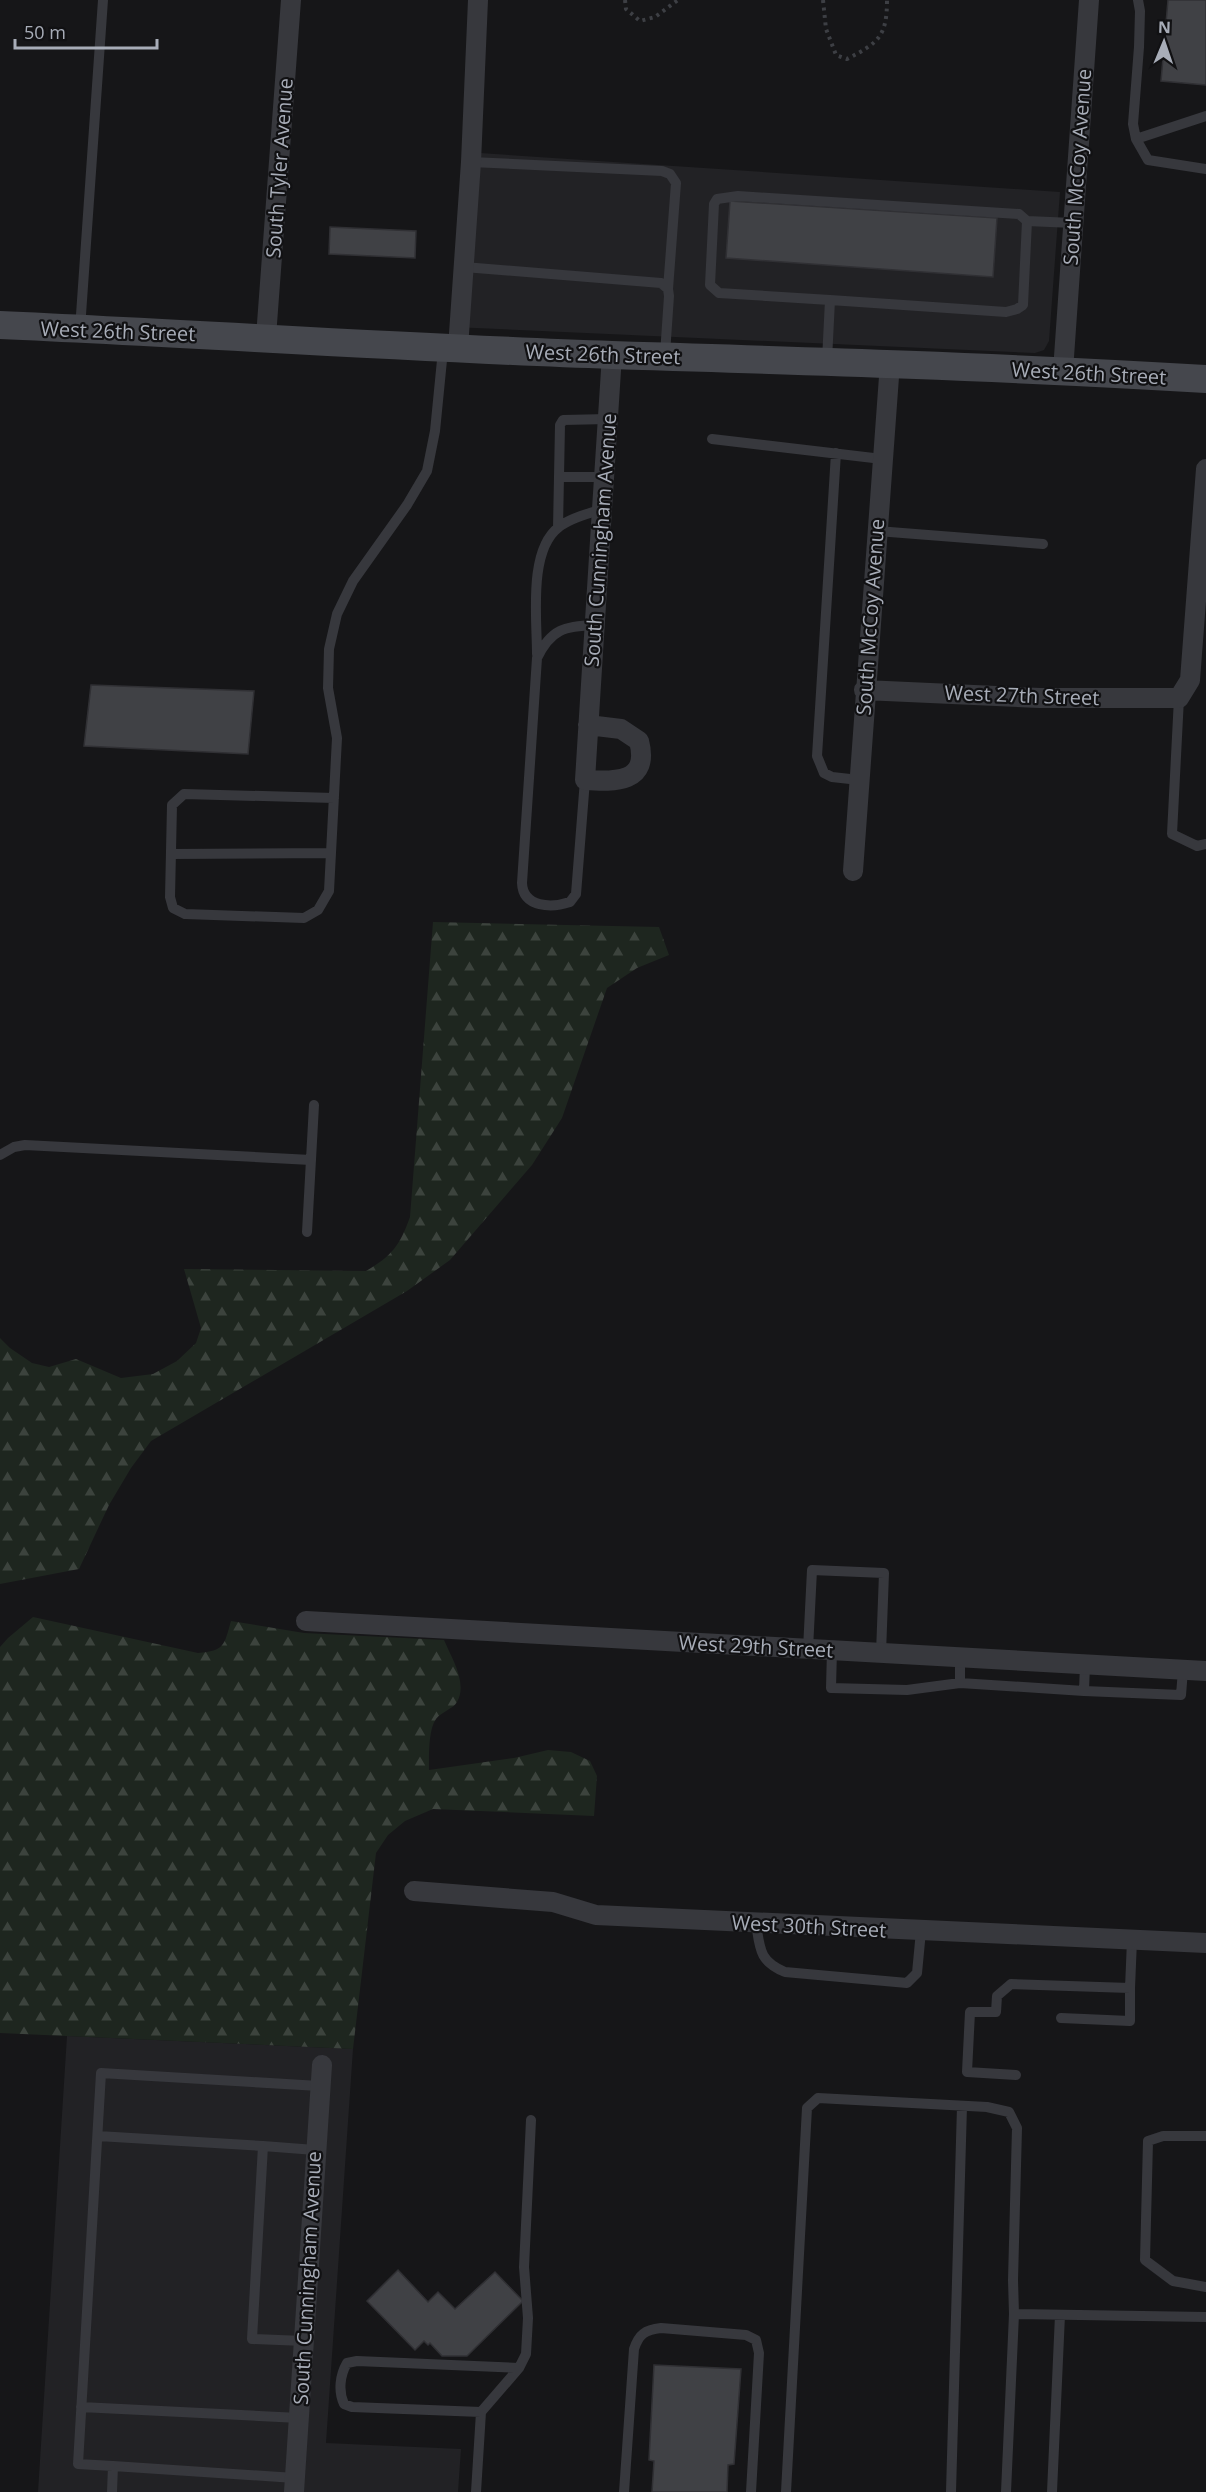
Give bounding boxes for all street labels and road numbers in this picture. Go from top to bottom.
street label: South McCoy Avenue [1057,68,1097,266]
street label: South Tyler Avenue [259,77,299,259]
street label: West 26th Street [40,315,196,347]
street label: West 26th Street [525,338,681,370]
street label: West 26th Street [1011,355,1167,391]
street label: South Cunningham Avenue [578,412,622,668]
street label: South McCoy Avenue [850,518,890,716]
street label: West 27th Street [944,679,1100,711]
street label: West 29th Street [678,1628,834,1664]
street label: West 30th Street [731,1908,887,1944]
street label: South Cunningham Avenue [287,2150,327,2406]

